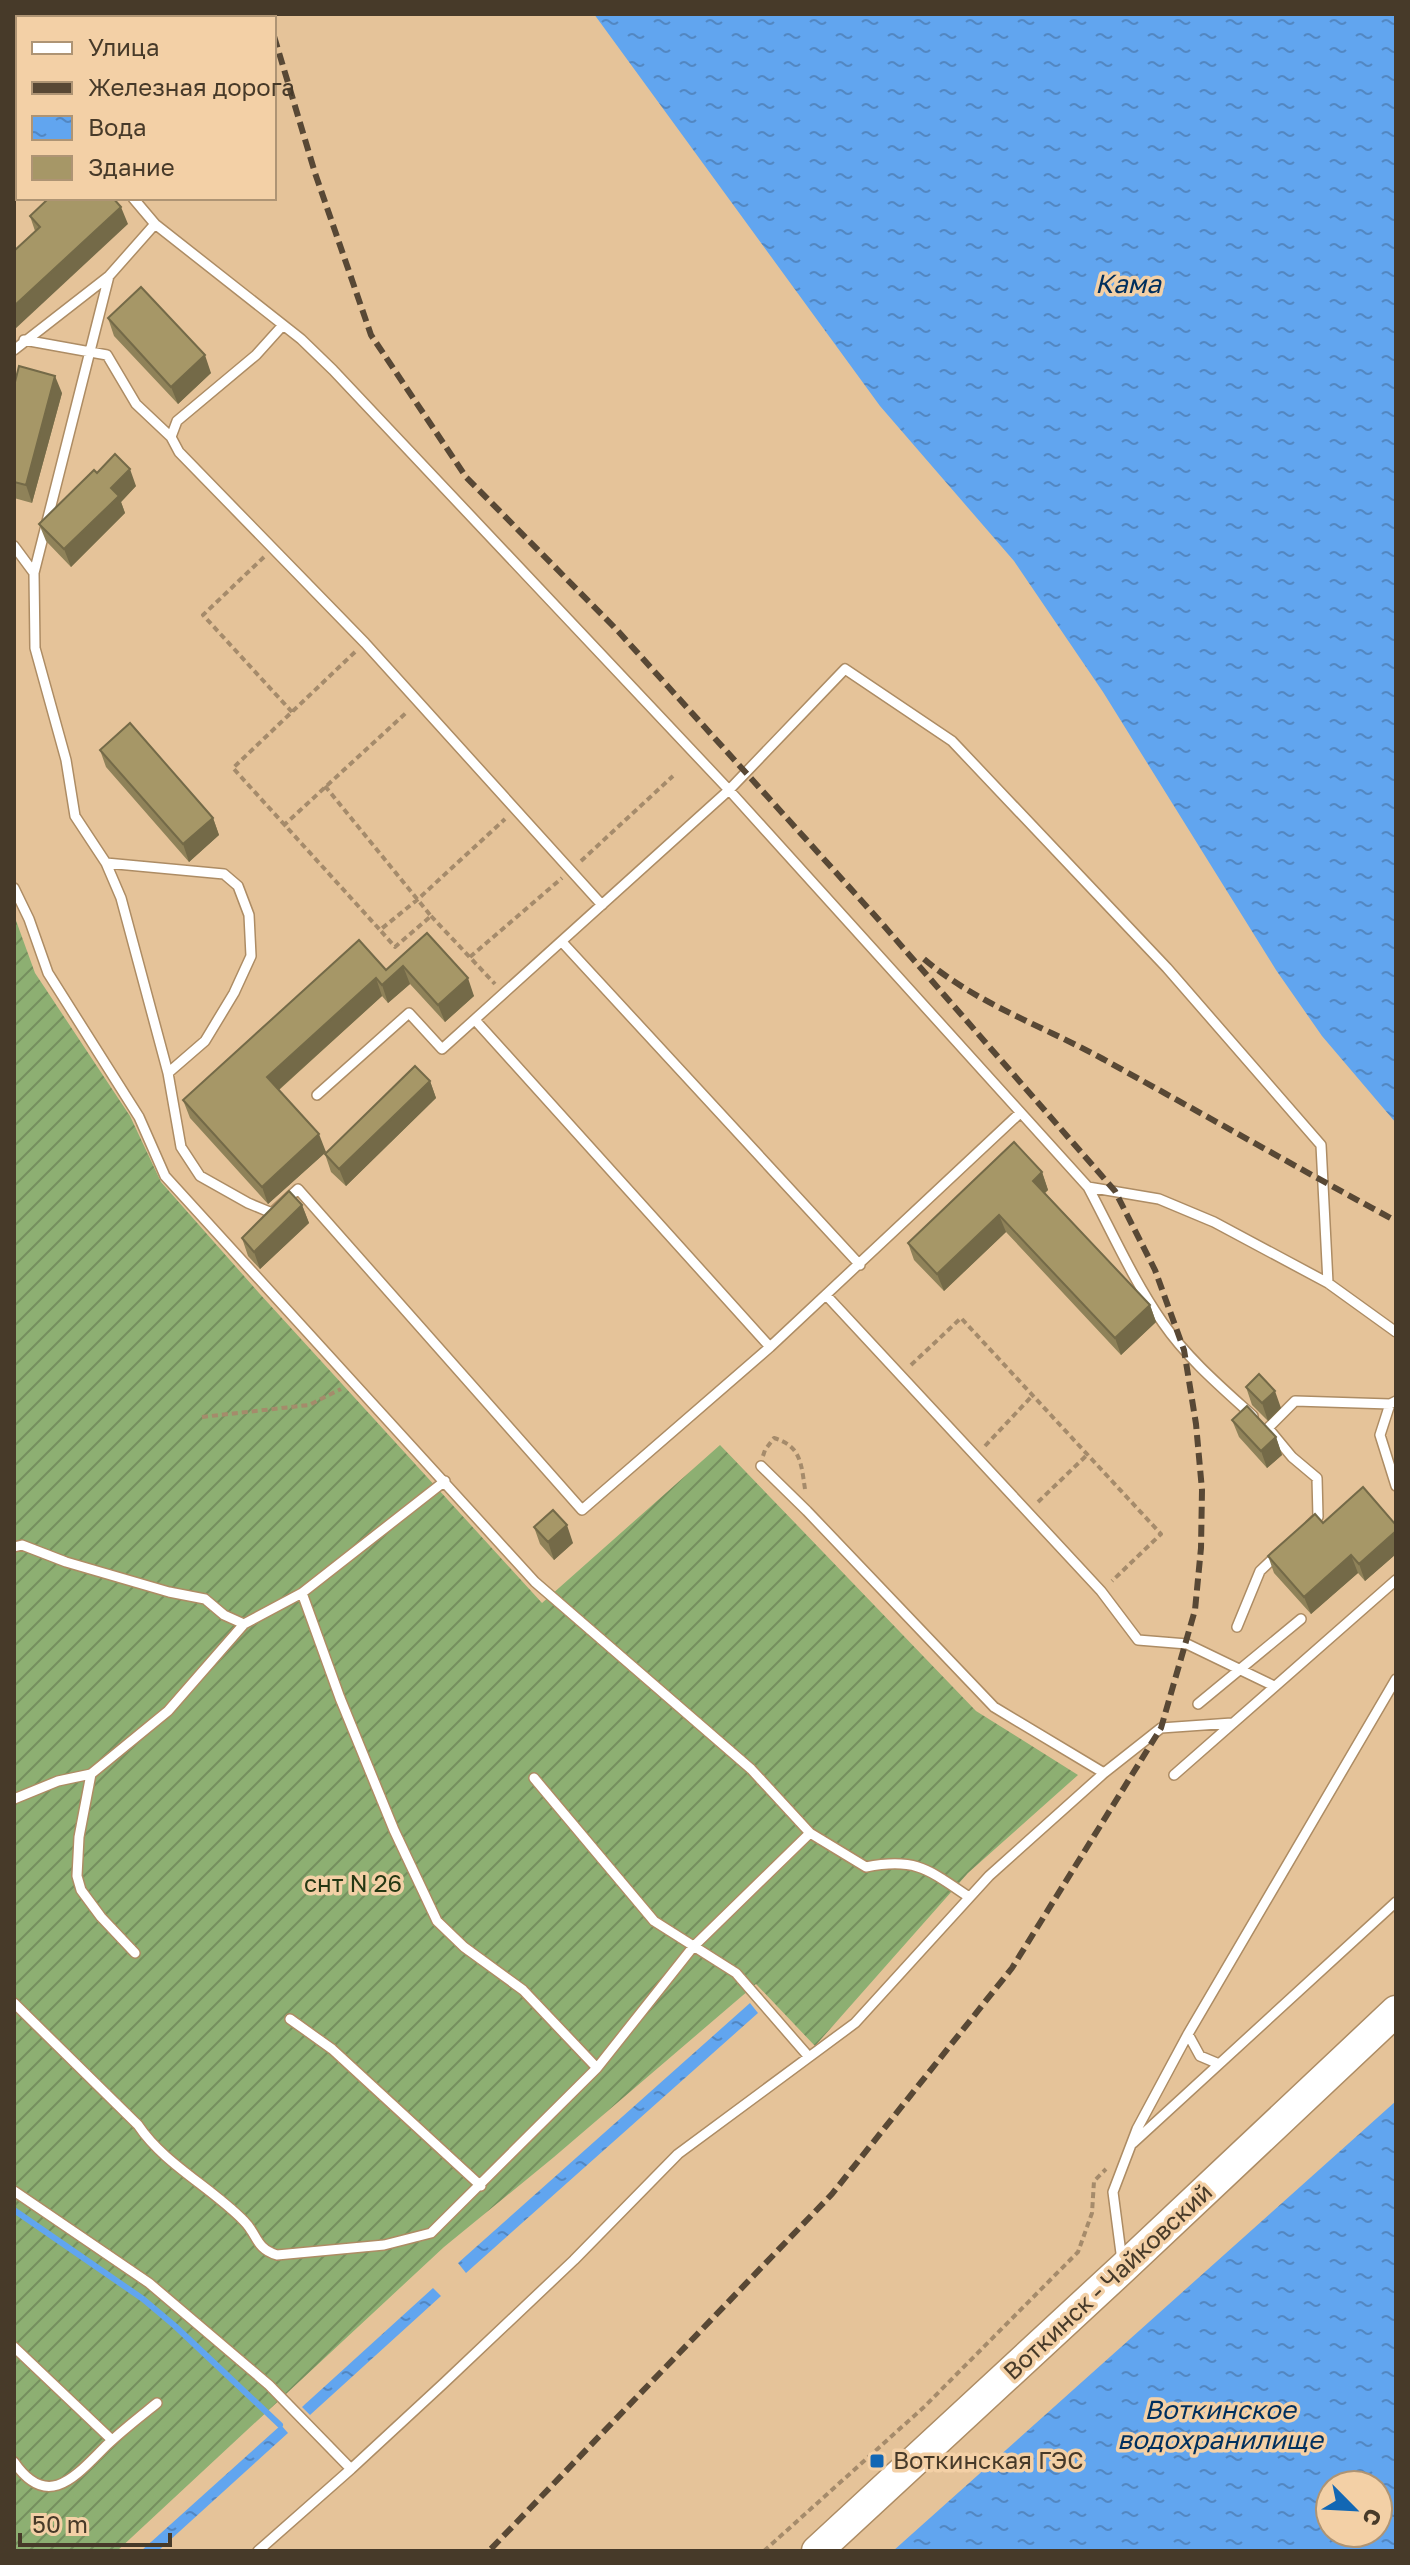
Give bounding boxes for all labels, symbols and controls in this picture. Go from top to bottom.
legend [16,16,276,200]
text: Улица [88,32,160,61]
text: Железная дорога [88,72,295,101]
text: Вода [88,112,147,141]
text: Здание [88,152,175,181]
water label: Кама [1095,268,1162,299]
park label: снт N 26 [304,1868,402,1897]
street label: Воткинск - Чайковский [997,2177,1217,2385]
water label: Воткинское водохранилище [1117,2394,1325,2455]
place label: Воткинская ГЭС [893,2445,1084,2474]
marker: Воткинская ГЭС [868,2452,886,2470]
north arrow [1314,2469,1394,2549]
scale bar [20,2497,170,2547]
text: С [1357,2505,1388,2530]
text: 50 m [32,2509,88,2538]

